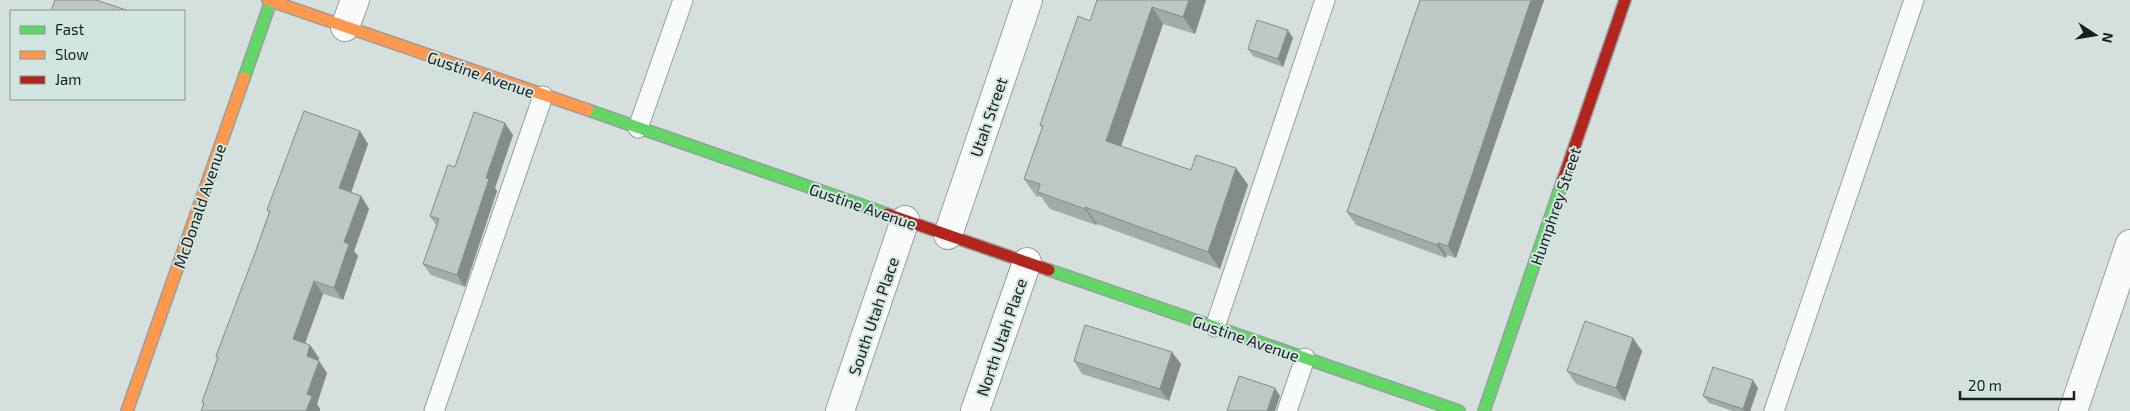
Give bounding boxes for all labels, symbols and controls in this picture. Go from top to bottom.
legend [10,10,185,100]
north arrow [2070,10,2120,60]
text: Fast [55,20,85,38]
text: N [2099,31,2118,45]
text: Slow [55,45,89,63]
street label: Gustine Avenue [425,47,537,101]
text: Jam [55,70,81,88]
street label: Utah Street [966,75,1010,159]
street label: McDonald Avenue [169,141,229,271]
street label: Humphrey Street [1526,145,1584,267]
street label: Gustine Avenue [807,179,919,233]
street label: South Utah Place [844,254,902,378]
street label: North Utah Place [972,276,1030,398]
street label: Gustine Avenue [1190,311,1302,365]
scale bar [1960,368,2074,400]
text: 20 m [1968,376,2002,394]

